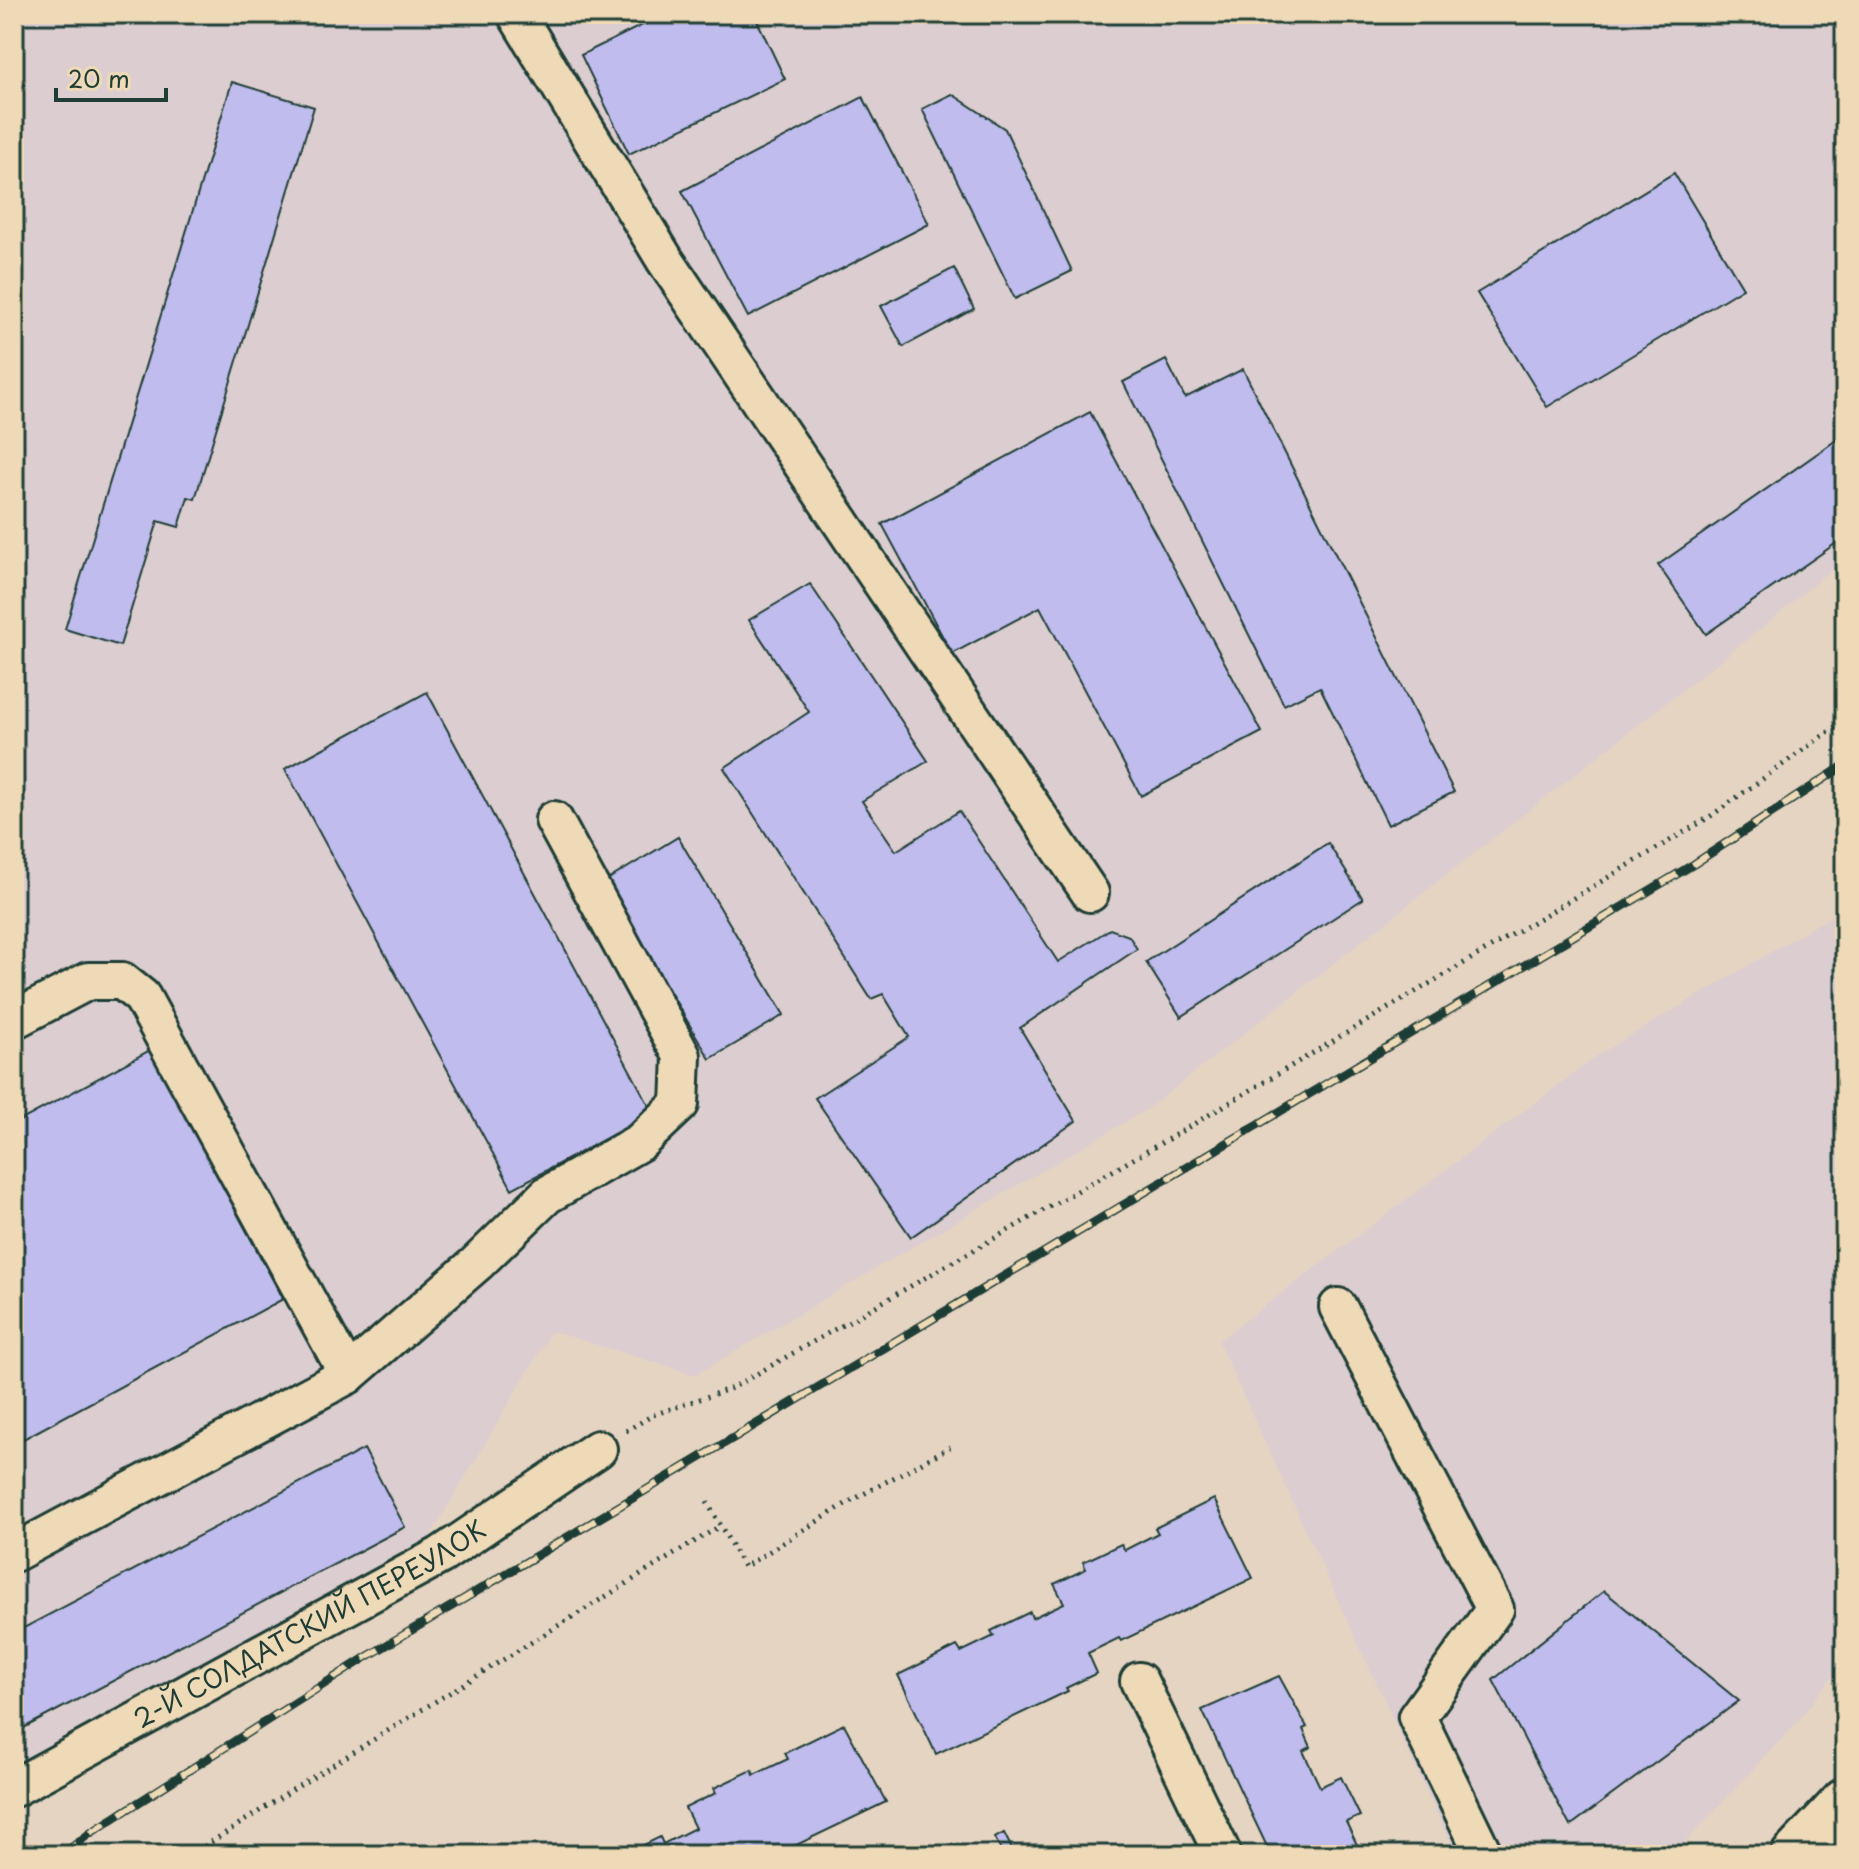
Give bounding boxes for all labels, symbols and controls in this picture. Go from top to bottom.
scale bar [56,52,166,102]
text: 20 m [68,60,130,96]
street label: 2-Й СОЛДАТСКИЙ ПЕРЕУЛОК [126,1509,493,1737]

